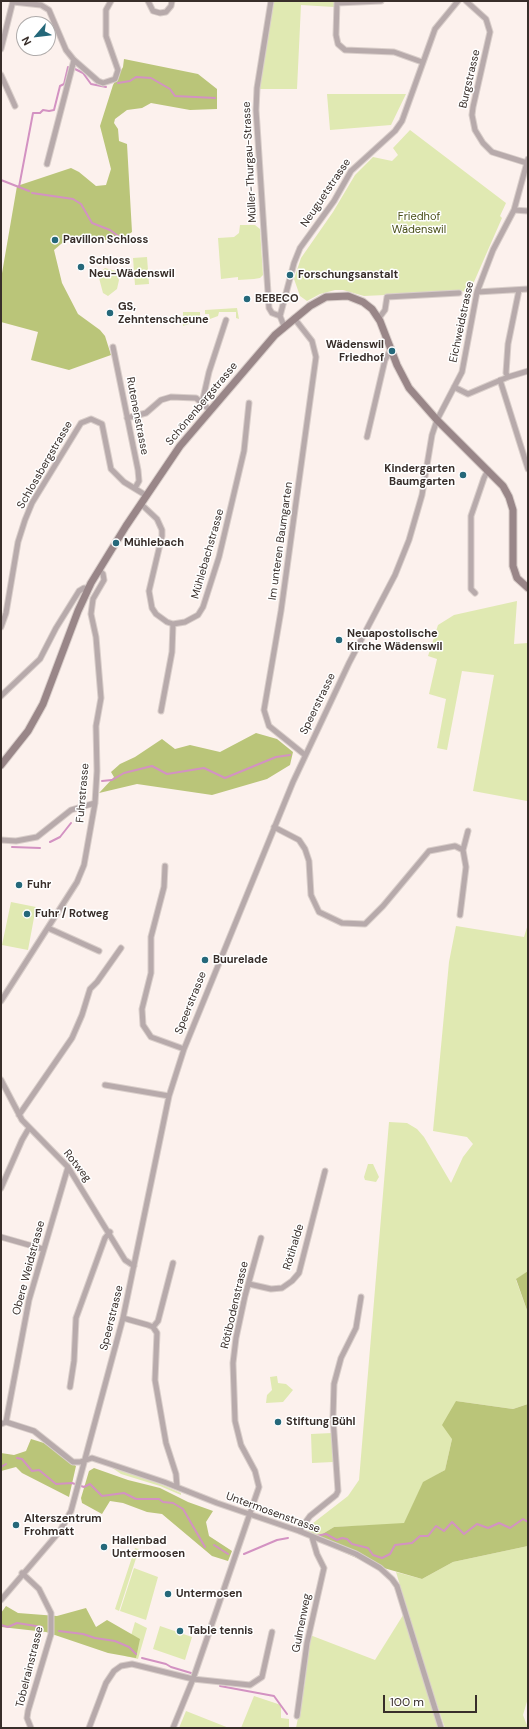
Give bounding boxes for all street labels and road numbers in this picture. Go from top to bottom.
street label: Burgstrasse [457,48,483,110]
street label: Müller-Thurgau-Strasse [240,101,260,223]
street label: Neuguetstrasse [298,156,354,230]
street label: Eichweidstrasse [447,280,477,364]
street label: Schönenbergstrasse [163,360,241,448]
street label: Rutenenstrasse [123,376,151,456]
street label: Schlossbergstrasse [14,419,76,511]
street label: Im unteren Baumgarten [266,481,296,601]
street label: Mühlebachstrasse [189,507,227,601]
street label: Speerstrasse [297,671,339,737]
street label: Fuhrstrasse [74,763,92,823]
street label: Speerstrasse [172,970,210,1036]
street label: Rotweg [60,1147,94,1185]
street label: Obere Weidstrasse [10,1219,48,1317]
street label: Rötihalde [281,1222,307,1272]
street label: Rötibodenstrasse [219,1260,251,1350]
street label: Speerstrasse [98,1284,126,1352]
street label: Untermosenstrasse [224,1490,322,1536]
street label: Gulmenweg [290,1592,314,1654]
street label: Tobelrainstrasse [14,1625,46,1709]

